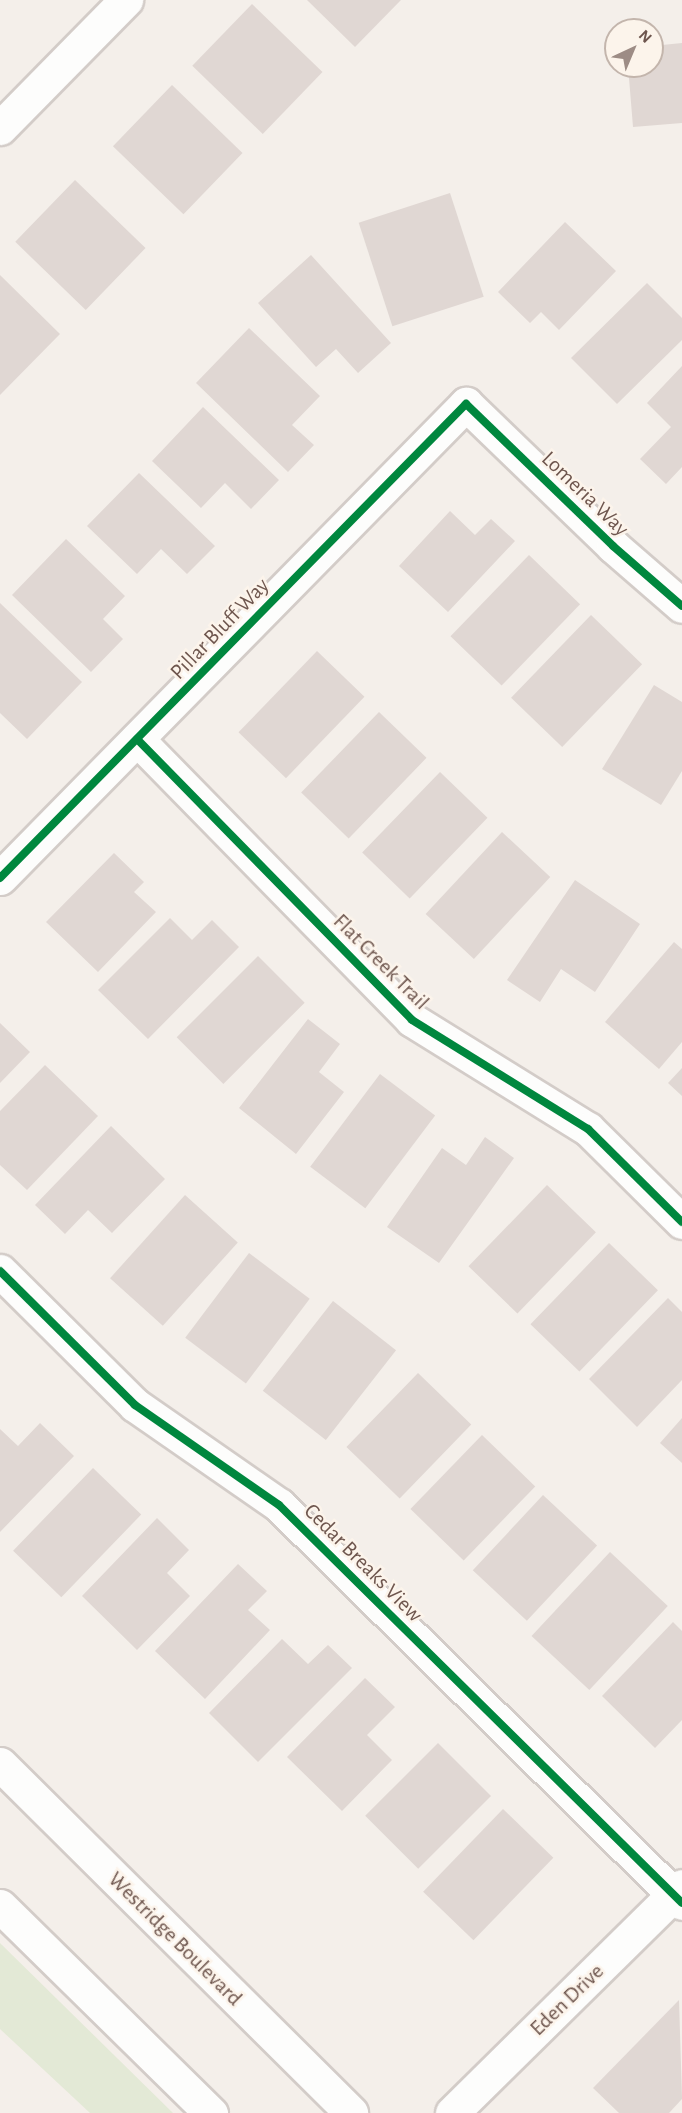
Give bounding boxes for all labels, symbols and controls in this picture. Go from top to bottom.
north arrow [604,18,664,78]
text: N [636,27,655,46]
street label: Lomeria Way [536,446,634,542]
street label: Pillar Bluff Way [165,573,275,685]
street label: Flat Creek Trail [327,908,435,1016]
street label: Cedar Breaks View [298,1498,428,1628]
street label: Westridge Boulevard [102,1866,248,2012]
street label: Eden Drive [525,1958,609,2042]

